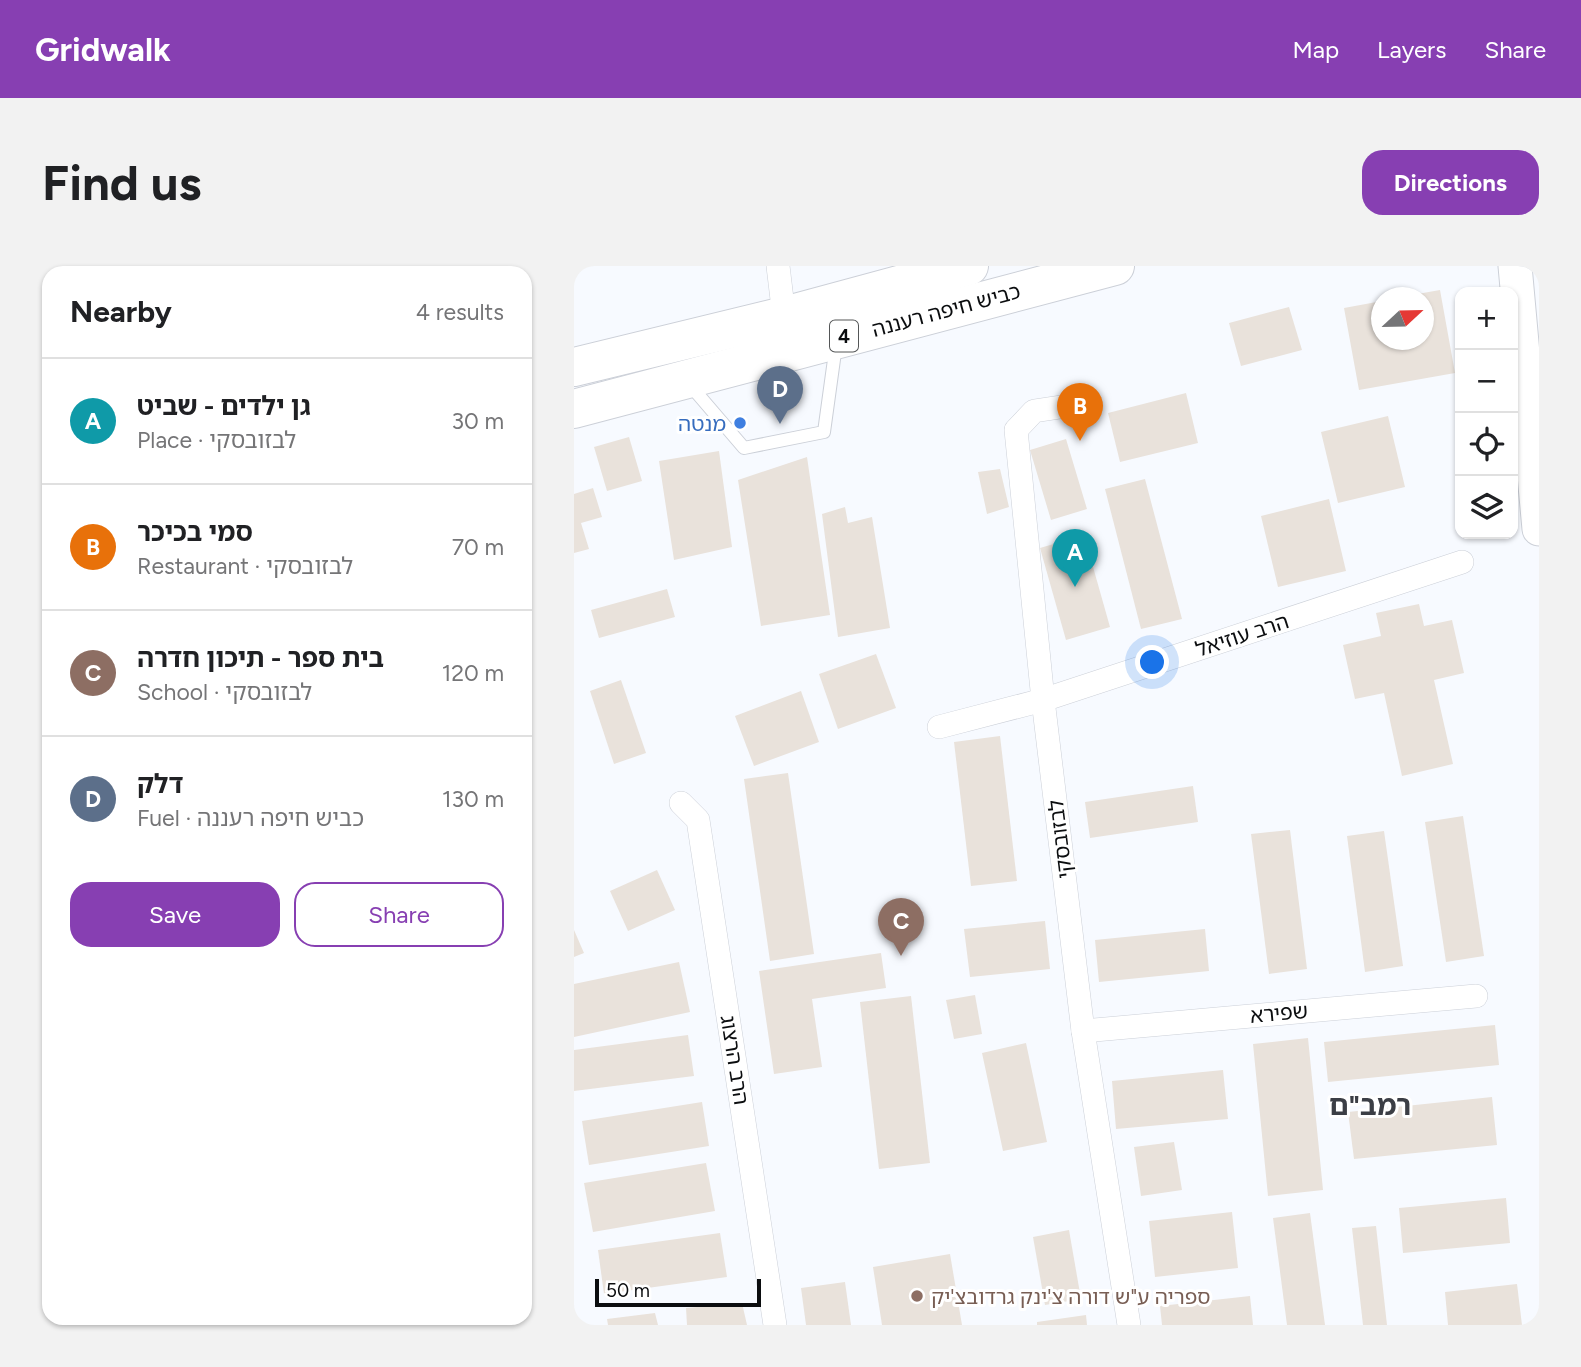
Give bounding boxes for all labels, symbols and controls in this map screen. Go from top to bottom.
text: Gridwalk [35,30,171,69]
text: Map [1292,35,1339,64]
text: Layers [1377,35,1446,64]
text: Share [1484,35,1546,64]
button: Directions [1362,150,1539,215]
text: Find us [42,153,201,212]
street label: כביש חיפה רעננה [869,278,1023,342]
north arrow [1371,287,1434,350]
map controls [1455,287,1518,539]
button: + [1455,287,1518,350]
text: Nearby [70,293,172,330]
text: 4 results [416,298,504,326]
road number: 4 [830,320,858,352]
button: − [1455,350,1518,413]
pin: D [757,366,803,424]
pin: B [1057,383,1103,441]
text: גן ילדים - שביט [137,390,311,422]
text: A [85,407,101,435]
text: 30 m [451,407,504,435]
place label: מנטה [678,411,726,436]
button: locate [1455,413,1518,476]
marker: מנטה [732,415,748,431]
text: Place · לבזובסקי [137,426,296,454]
button: layers [1455,476,1518,539]
text: סמי בכיכר [137,516,253,548]
pin: A [1052,529,1098,587]
text: B [86,533,100,561]
text: 70 m [452,533,504,561]
text: Restaurant · לבזובסקי [137,552,353,580]
street label: הרב עוזיאל [1192,608,1292,662]
text: בית ספר - תיכון חדרה [137,642,384,674]
your location [1135,645,1169,679]
text: C [85,659,101,687]
text: 120 m [442,659,504,687]
text: School · לבזובסקי [137,678,312,706]
text: דלק [137,768,183,800]
text: D [85,785,101,813]
text: 130 m [442,785,504,813]
street label: לבזובסקי [1043,798,1077,880]
text: Fuel · כביש חיפה רעננה [137,804,364,832]
button: Save [70,882,280,947]
button: Share [294,882,504,947]
pin: C [878,898,924,956]
street label: שפירא [1249,998,1309,1028]
street label: הרב הרצוג [716,1013,754,1107]
district label: רמב"ם [1329,1088,1411,1122]
scale bar [595,1276,761,1308]
text: 50 m [606,1279,650,1302]
place label: ספריה ע"ש דורה צ'ינק גרדובצ'יק [931,1284,1211,1309]
marker: ספריה ע"ש דורה צ'ינק גרדובצ'יק [909,1288,925,1304]

